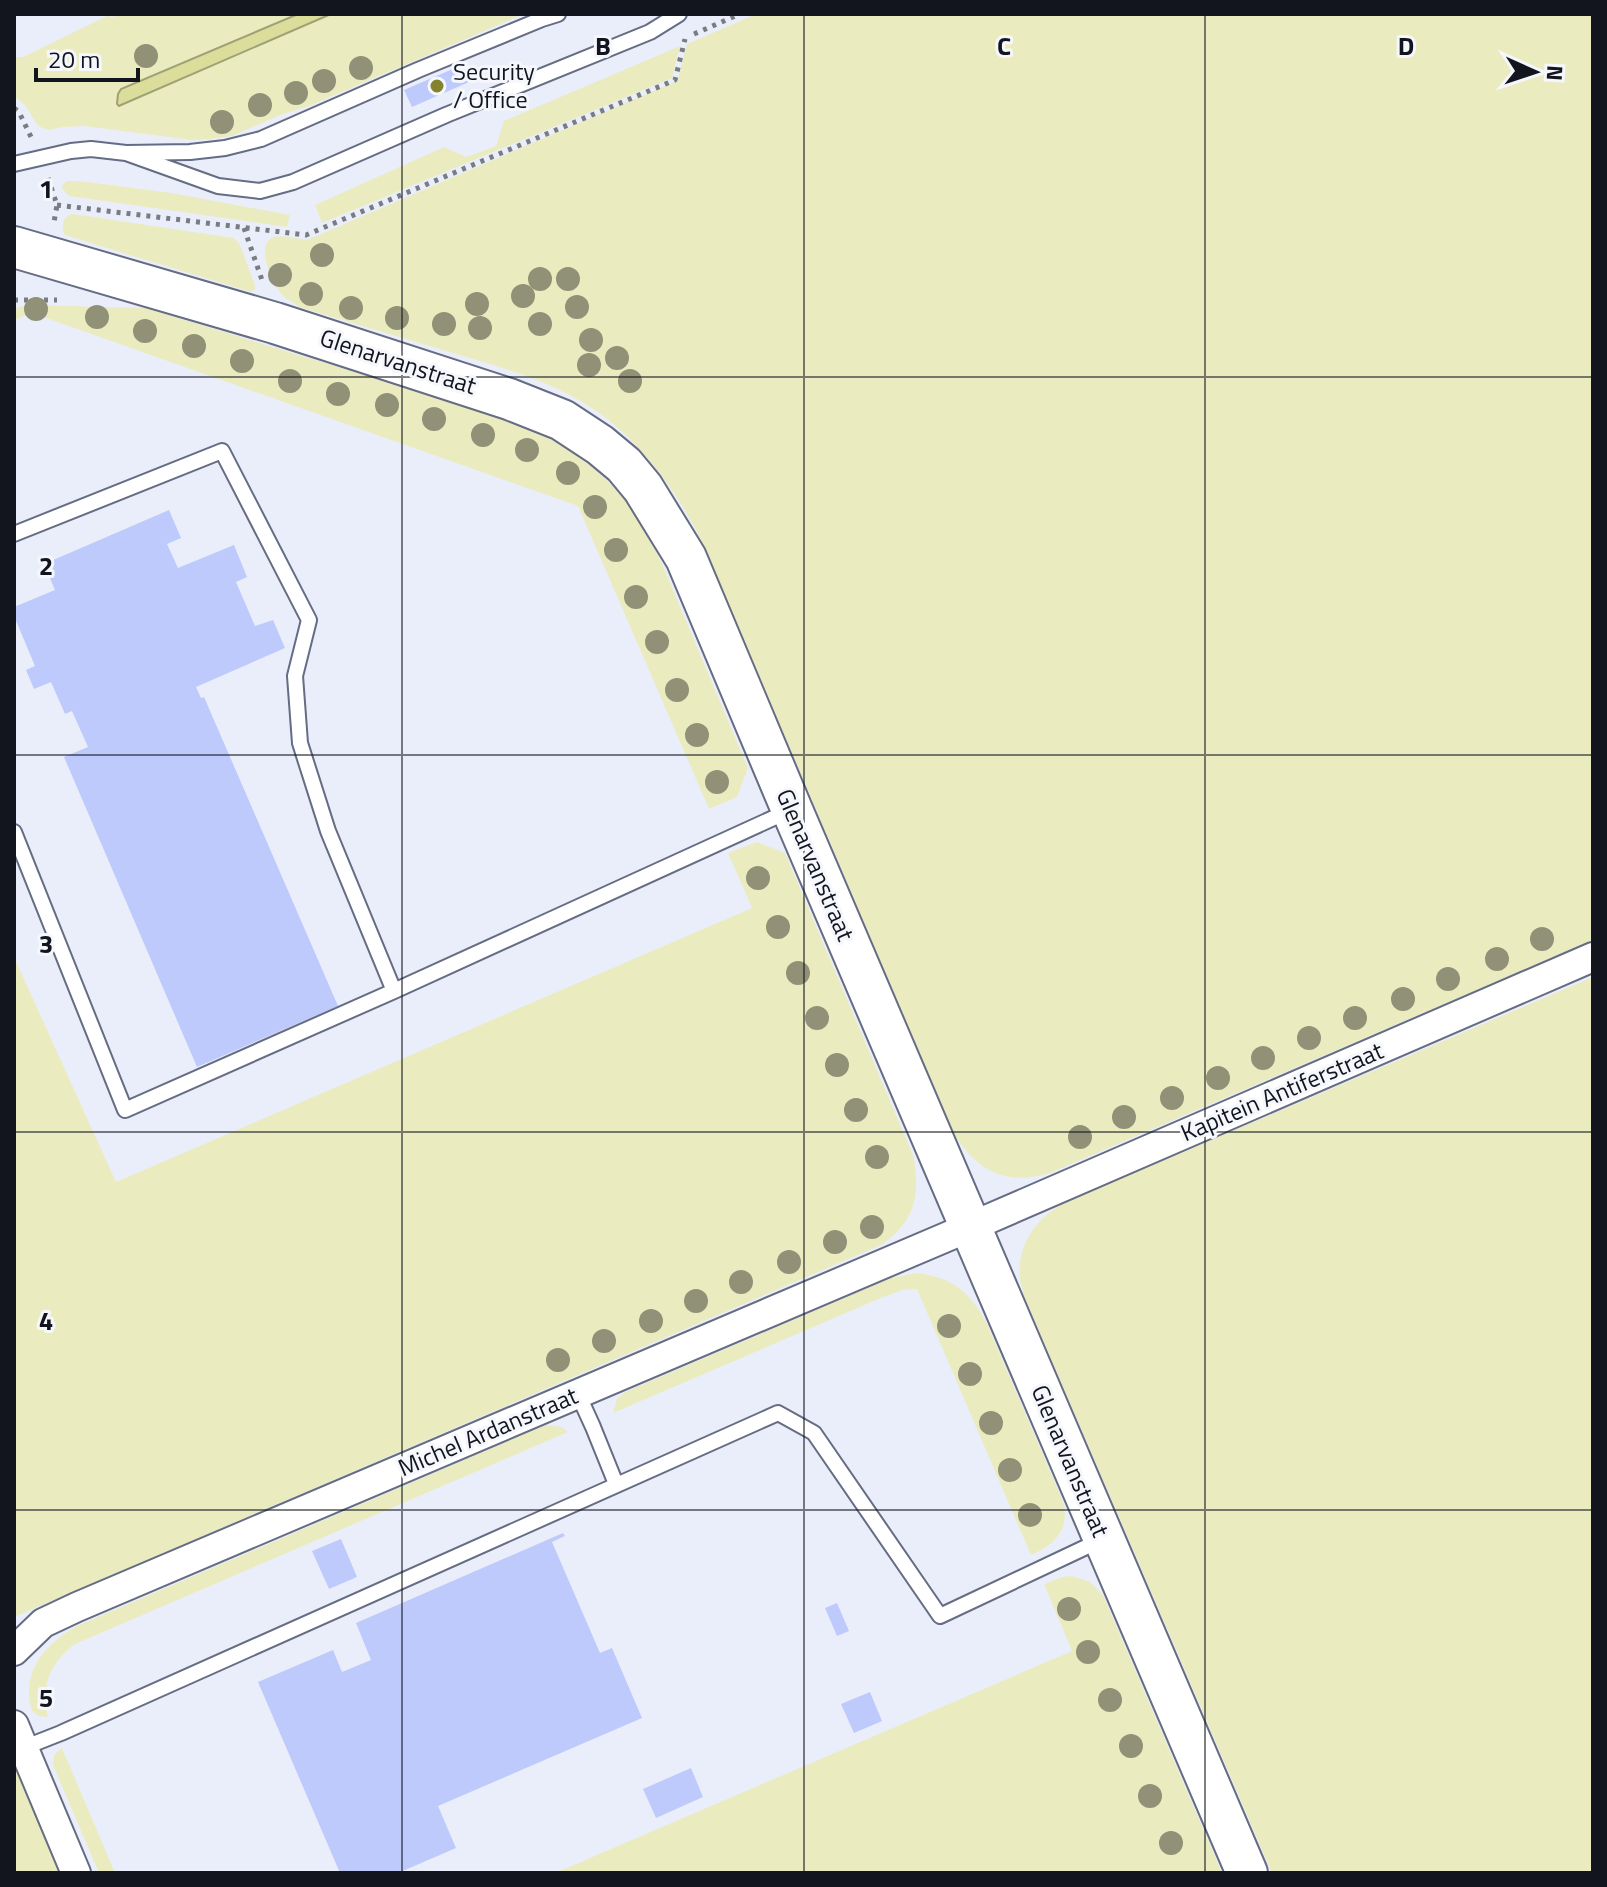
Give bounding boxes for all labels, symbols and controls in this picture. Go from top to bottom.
text: B [595,26,611,65]
text: C [997,26,1011,65]
text: D [1398,26,1414,65]
scale bar [36,32,138,82]
north arrow [1495,32,1575,112]
text: 20 m [48,41,100,77]
place label: Security / Office [453,53,535,117]
text: N [1538,65,1572,82]
marker: Security / Office [428,77,446,95]
text: 1 [39,169,53,208]
street label: Glenarvanstraat [316,319,482,403]
text: 2 [39,546,53,585]
street label: Glenarvanstraat [768,783,864,947]
text: 3 [39,924,53,963]
street label: Kapitein Antiferstraat [1175,1032,1389,1150]
text: 4 [39,1301,53,1340]
street label: Michel Ardanstraat [392,1377,584,1485]
street label: Glenarvanstraat [1023,1379,1119,1543]
text: 5 [39,1678,53,1717]

